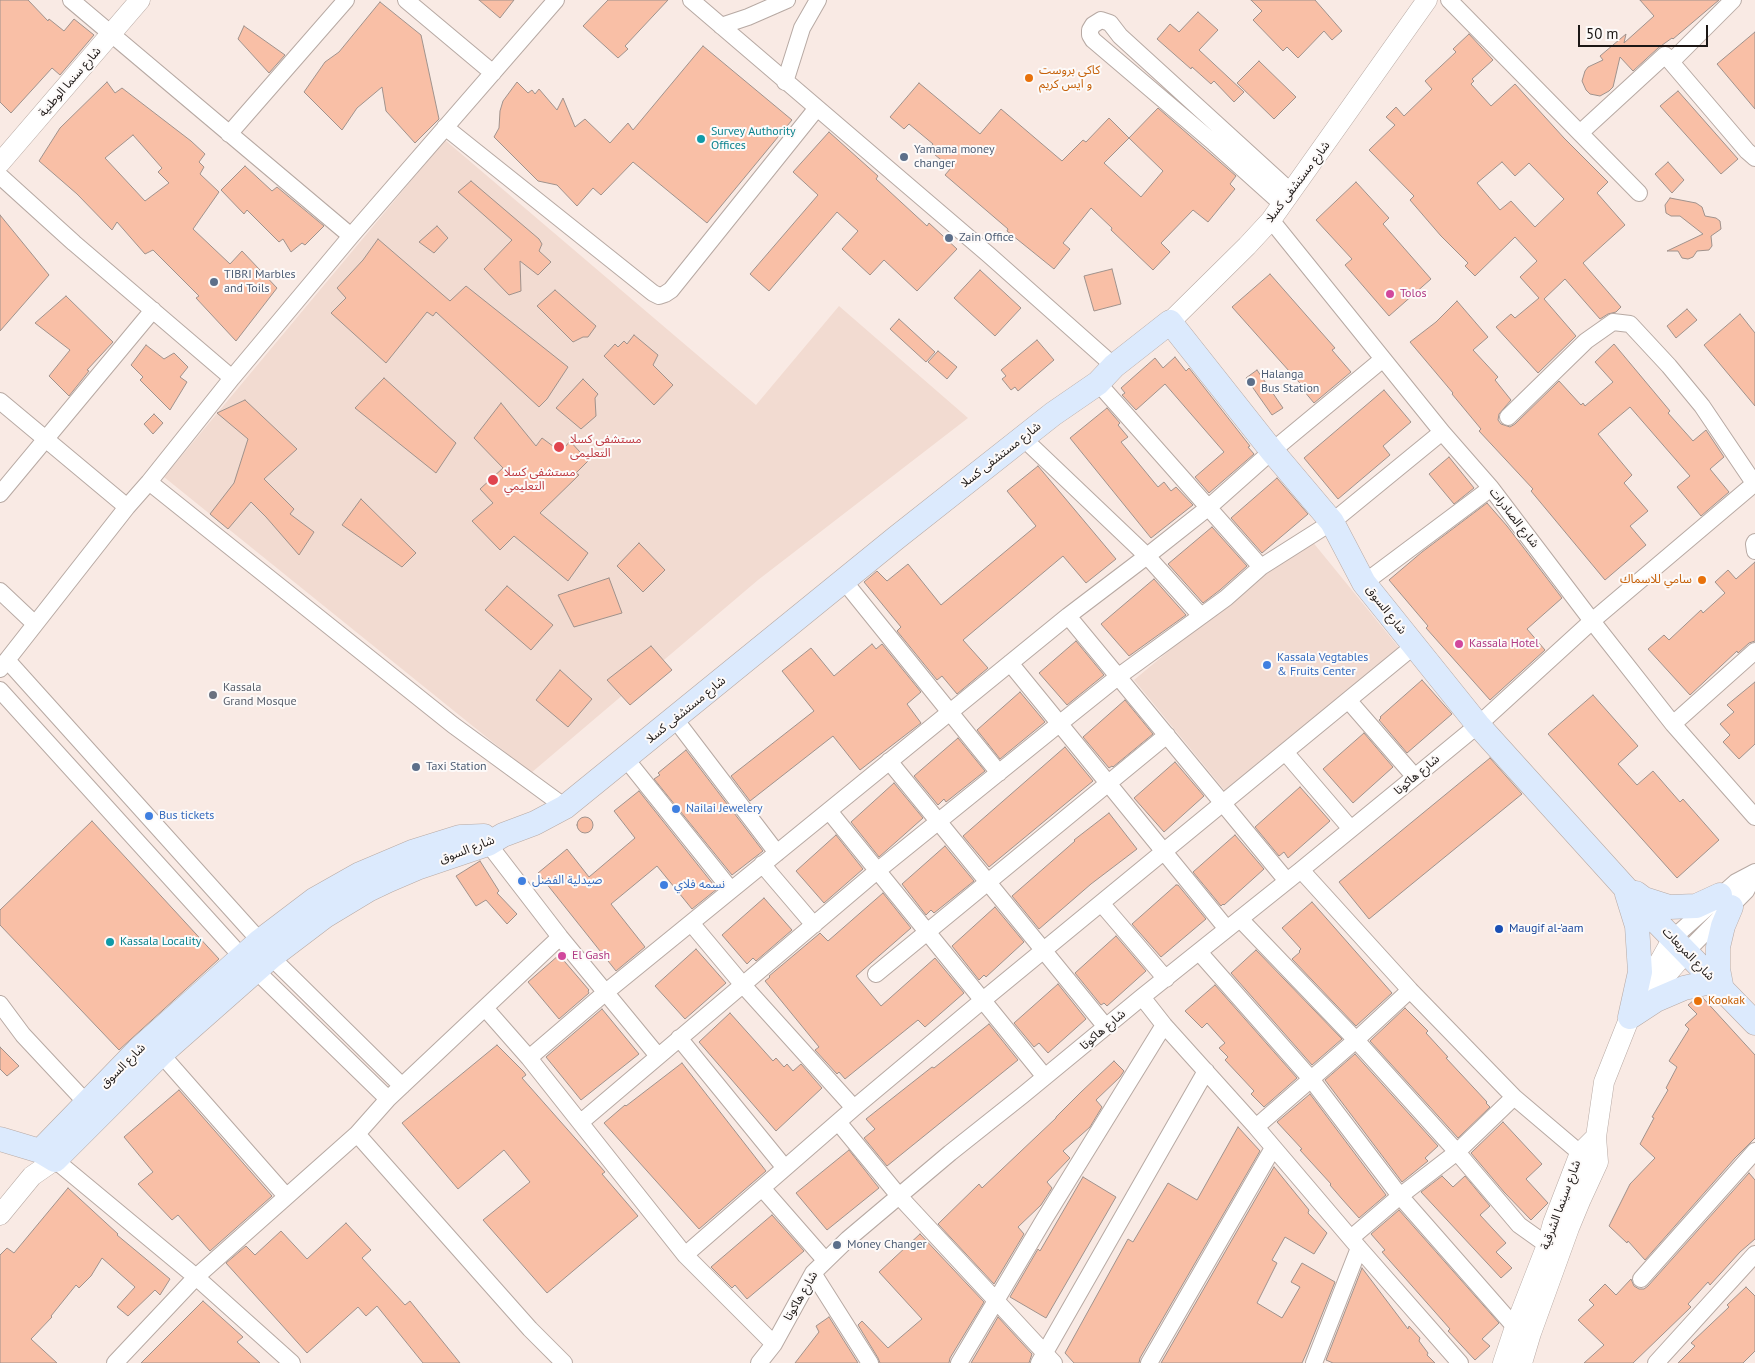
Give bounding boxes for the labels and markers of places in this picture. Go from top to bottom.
place label: كاكي بروست و ايس كريم [1039,64,1100,92]
marker: كاكي بروست و ايس كريم [1023,72,1035,84]
place label: Survey Authority Offices [711,125,796,153]
marker: Survey Authority Offices [695,133,707,145]
place label: Yamama money changer [914,143,995,171]
marker: Yamama money changer [898,151,910,163]
place label: Zain Office [959,231,1014,245]
marker: Zain Office [943,232,955,244]
place label: TIBRI Marbles and Toils [224,268,296,296]
marker: TIBRI Marbles and Toils [208,276,220,288]
place label: Tolos [1400,287,1427,301]
marker: Tolos [1384,288,1396,300]
place label: Halanga Bus Station [1261,368,1319,396]
marker: Halanga Bus Station [1245,376,1257,388]
place label: مستشفى كسلا التعليمى [570,433,641,461]
marker: مستشفى كسلا التعليمى [552,440,566,454]
place label: مستشفى كسلا التعليمي [504,466,575,494]
marker: مستشفى كسلا التعليمي [486,473,500,487]
place label: سامي للاسماك [1620,573,1692,587]
marker: سامي للاسماك [1696,574,1708,586]
place label: Kassala Hotel [1469,637,1539,651]
marker: Kassala Hotel [1453,638,1465,650]
place label: Kassala Vegtables & Fruits Center [1277,651,1368,679]
marker: Kassala Vegtables & Fruits Center [1261,659,1273,671]
place label: Kassala Grand Mosque [223,681,297,709]
marker: Kassala Grand Mosque [207,689,219,701]
place label: Taxi Station [426,760,487,774]
marker: Taxi Station [410,761,422,773]
place label: Nailai Jewelery [686,802,763,816]
marker: Nailai Jewelery [670,803,682,815]
place label: Bus tickets [159,809,214,823]
marker: Bus tickets [143,810,155,822]
place label: صيدلية الفضل [532,874,602,888]
marker: صيدلية الفضل [516,875,528,887]
place label: نسمه فلاي [674,878,725,892]
marker: نسمه فلاي [658,879,670,891]
place label: Maugif al-'aam [1509,922,1583,936]
marker: Maugif al-'aam [1493,923,1505,935]
place label: Kassala Locality [120,935,201,949]
marker: Kassala Locality [104,936,116,948]
place label: El Gash [572,949,610,963]
marker: El Gash [556,950,568,962]
place label: Kookak [1708,994,1745,1008]
marker: Kookak [1692,995,1704,1007]
place label: Money Changer [847,1238,927,1252]
marker: Money Changer [831,1239,843,1251]

